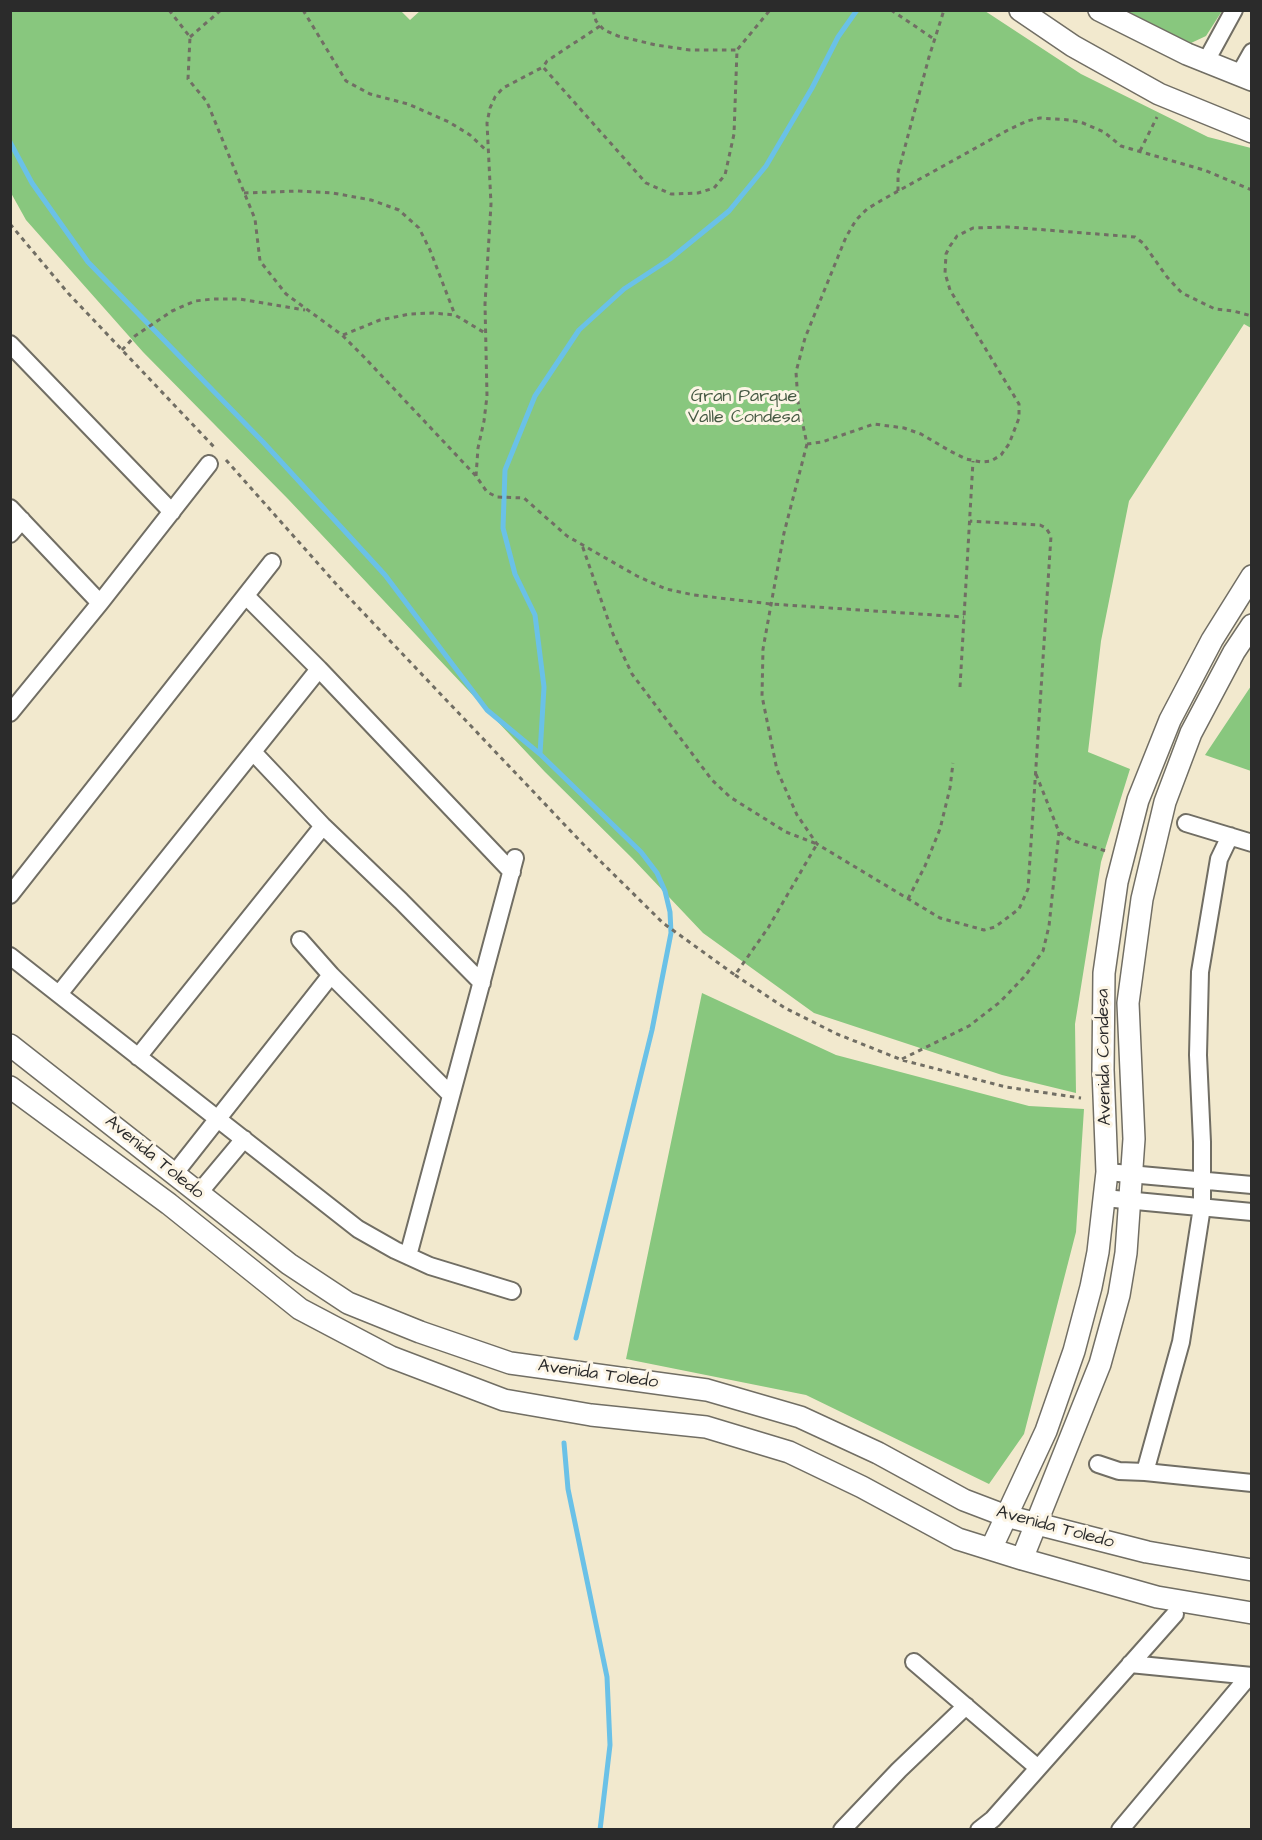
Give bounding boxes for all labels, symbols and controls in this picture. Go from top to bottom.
park label: Gran Parque Valle Condesa [688,386,800,428]
street label: Avenida Condesa [1093,988,1117,1126]
street label: Avenida Toledo [100,1111,208,1205]
street label: Avenida Toledo [536,1356,660,1394]
street label: Avenida Toledo [994,1502,1116,1554]

